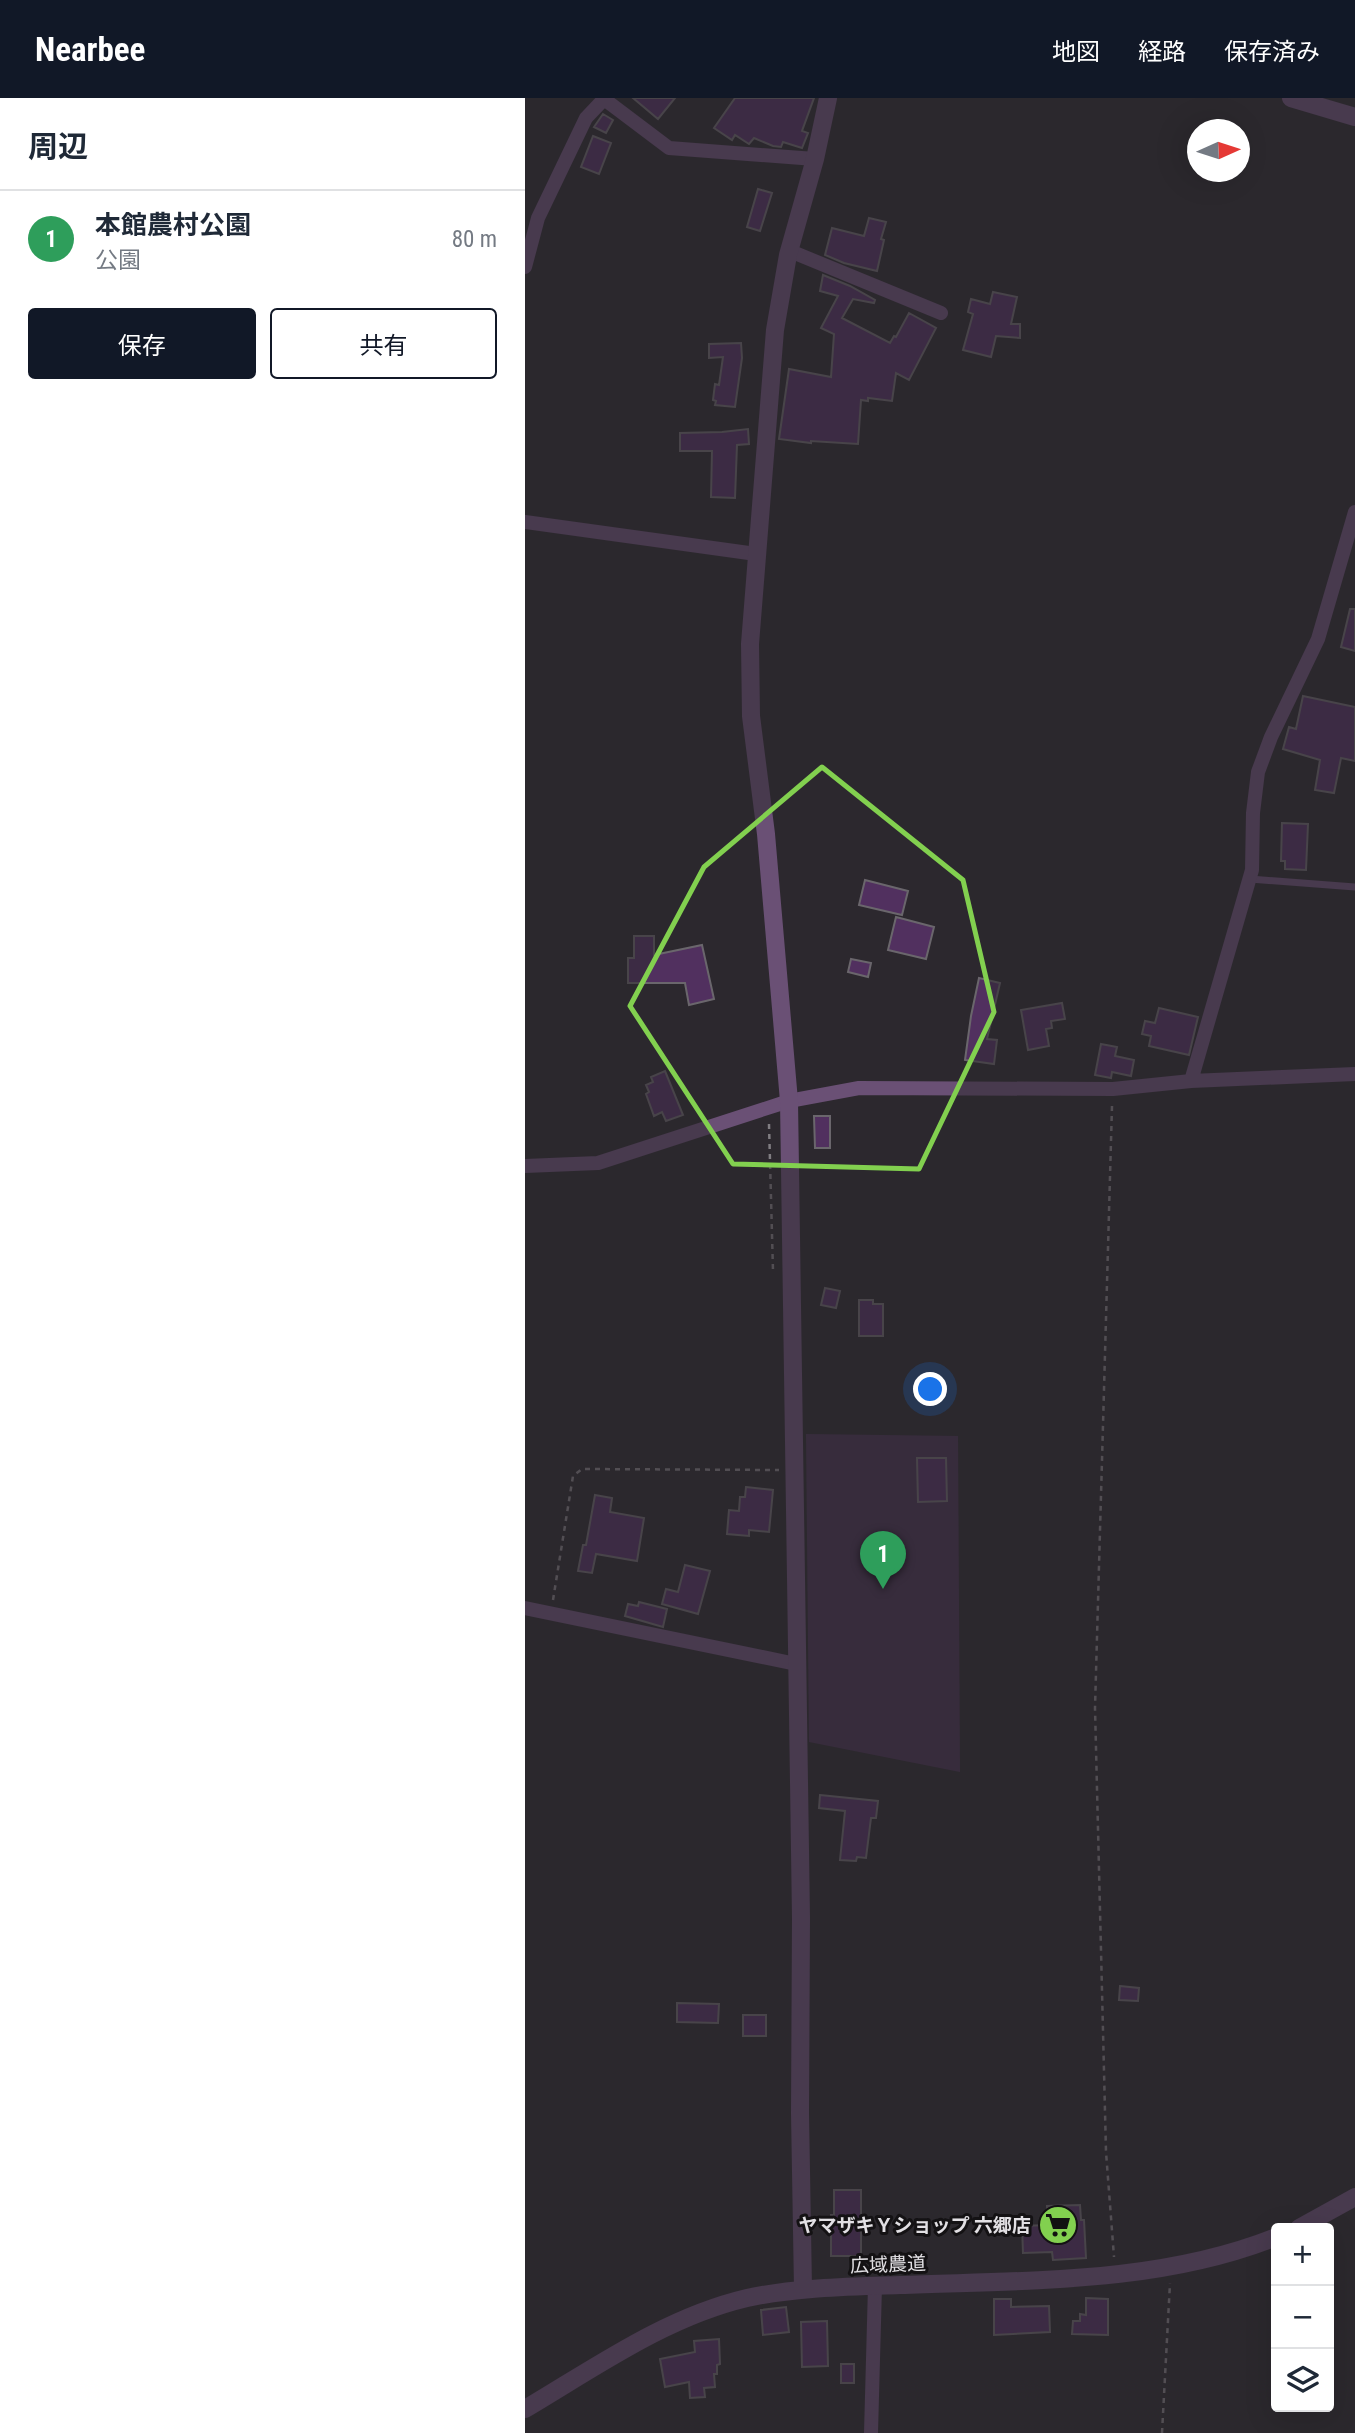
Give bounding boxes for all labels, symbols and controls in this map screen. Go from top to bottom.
text: Nearbee [35,30,145,69]
text: 地図 [1052,38,1100,66]
text: 経路 [1138,38,1186,66]
text: 保存済み [1224,38,1320,66]
north arrow [1187,119,1250,182]
text: 周辺 [28,129,88,164]
text: 本館農村公園 [95,210,251,240]
text: 1 [45,226,57,253]
text: 80 m [452,226,497,253]
text: 公園 [95,247,141,274]
button: 保存 [28,308,256,379]
button: 共有 [270,308,497,379]
your location [913,1372,947,1406]
pin: 1 [860,1531,906,1589]
supermarket icon: ヤマザキＹショップ 六郷店 [1037,2204,1079,2246]
place label: ヤマザキＹショップ 六郷店 [799,2214,1031,2237]
map controls [1271,2223,1334,2412]
button: + [1271,2223,1334,2286]
street label: 広域農道 [850,2252,926,2277]
button: − [1271,2286,1334,2349]
button: layers [1271,2349,1334,2412]

